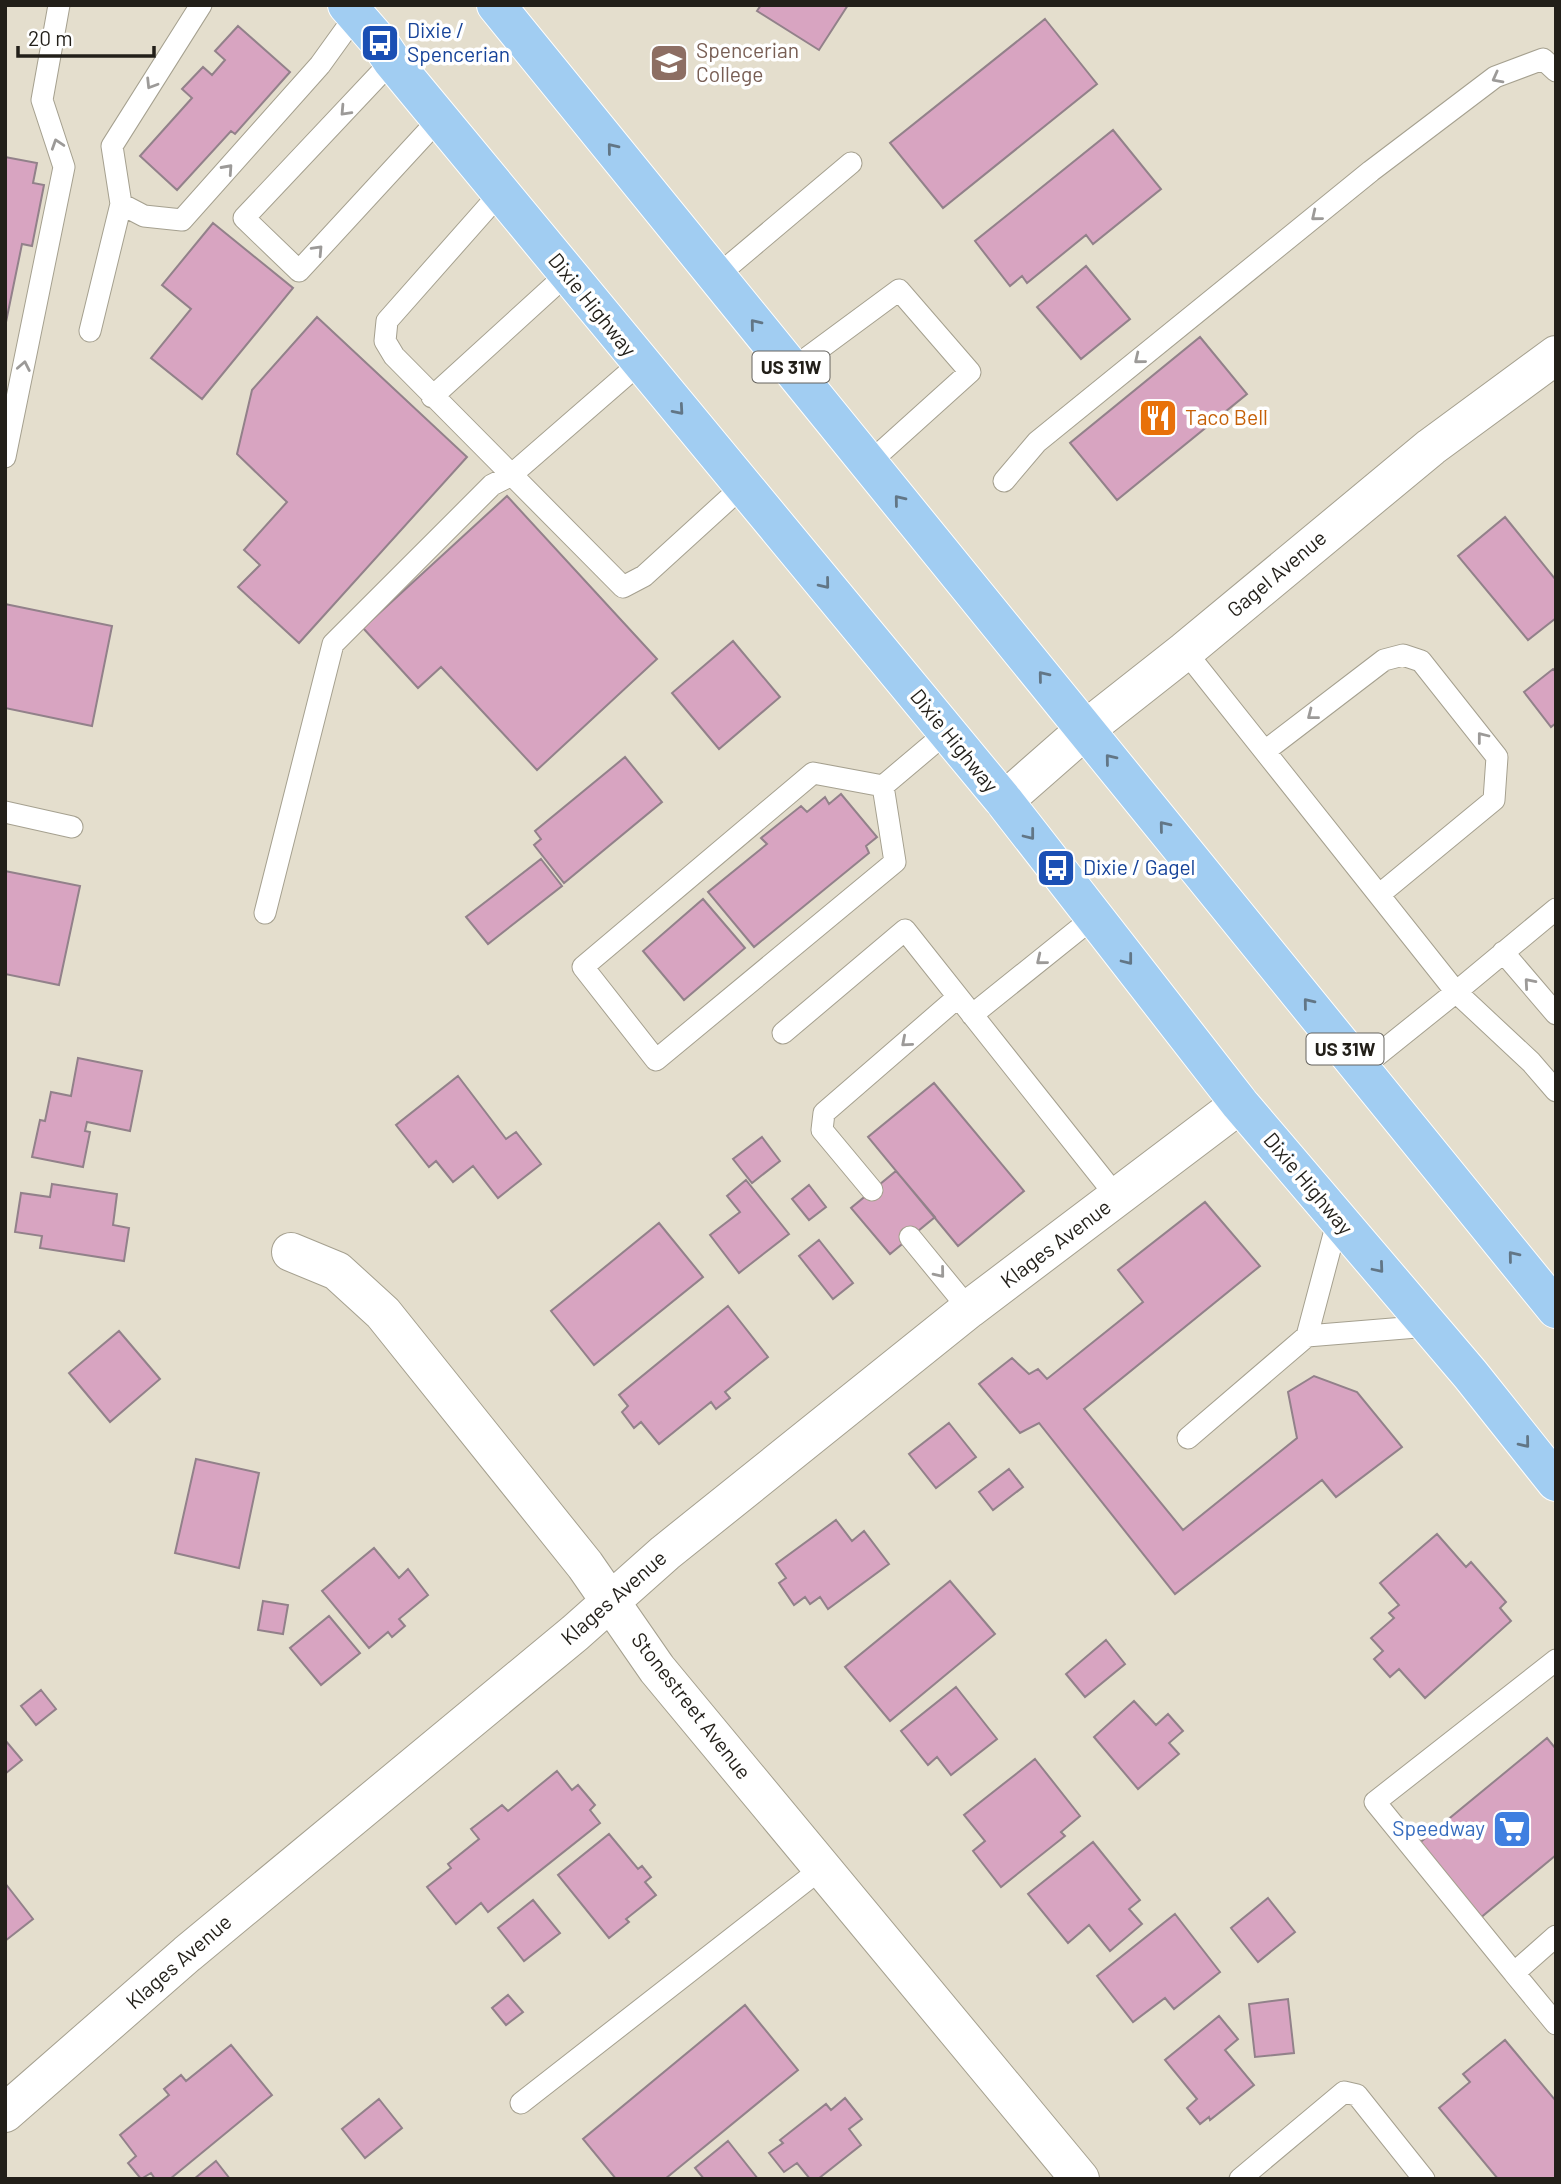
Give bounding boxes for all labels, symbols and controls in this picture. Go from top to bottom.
scale bar [18,14,154,58]
place label: Dixie / Spencerian [407,17,510,66]
bus stop icon: Dixie / Spencerian [359,22,401,64]
text: 20 m [28,25,73,50]
place label: Spencerian College [696,37,799,86]
school or university icon: Spencerian College [648,42,690,84]
one-way arrow [1491,70,1504,84]
one-way arrow [147,76,160,89]
one-way arrow [341,103,354,116]
one-way arrow [50,138,65,150]
one-way arrow [607,143,620,155]
one-way arrow [220,164,232,177]
one-way arrow [1311,207,1323,220]
one-way arrow [310,245,323,258]
street label: Dixie Highway [544,247,643,361]
one-way arrow [751,319,764,331]
one-way arrow [1134,351,1147,363]
road number: US 31W [752,352,830,382]
one-way arrow [15,360,30,372]
restaurant icon: Taco Bell [1137,397,1179,439]
one-way arrow [671,401,683,414]
place label: Taco Bell [1185,404,1268,429]
one-way arrow [895,495,908,507]
street label: Gagel Avenue [1221,524,1331,622]
one-way arrow [817,576,829,589]
one-way arrow [1039,672,1051,685]
street label: Dixie Highway [906,683,1005,797]
one-way arrow [1307,707,1319,720]
one-way arrow [1477,733,1490,745]
one-way arrow [1106,755,1119,767]
one-way arrow [1160,822,1173,834]
one-way arrow [1021,827,1034,839]
bus stop icon: Dixie / Gagel [1035,847,1077,889]
place label: Dixie / Gagel [1083,854,1195,879]
one-way arrow [1037,952,1050,964]
one-way arrow [1120,953,1133,965]
one-way arrow [1525,978,1537,991]
one-way arrow [1303,999,1316,1011]
one-way arrow [902,1034,915,1046]
road number: US 31W [1306,1034,1384,1064]
street label: Dixie Highway [1259,1127,1359,1239]
street label: Klages Avenue [995,1193,1115,1292]
one-way arrow [1508,1251,1521,1263]
one-way arrow [1371,1260,1383,1273]
one-way arrow [932,1265,944,1278]
one-way arrow [1517,1435,1529,1448]
street label: Klages Avenue [555,1544,671,1649]
street label: Stonestreet Avenue [627,1627,757,1783]
supermarket icon: Speedway [1491,1808,1533,1850]
place label: Speedway [1392,1815,1485,1840]
street label: Klages Avenue [120,1908,236,2013]

